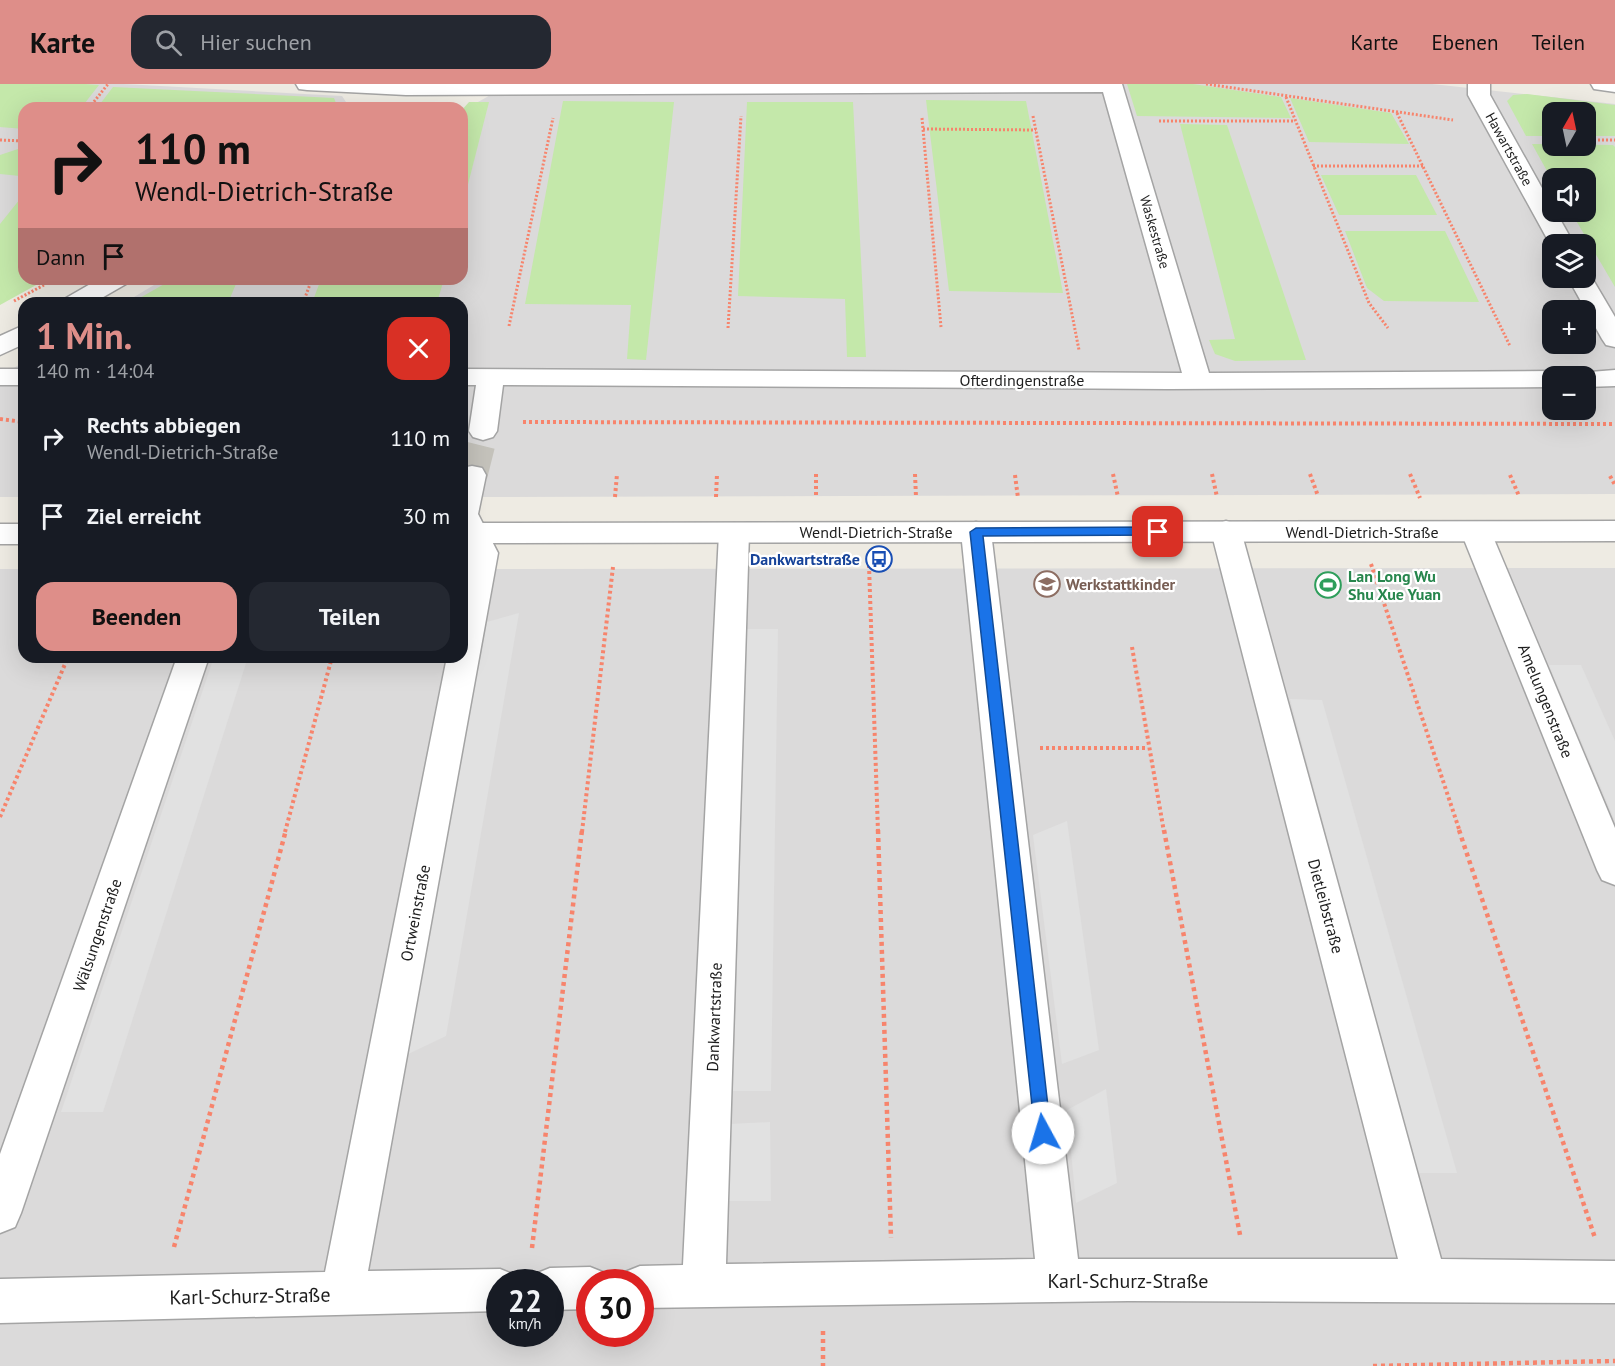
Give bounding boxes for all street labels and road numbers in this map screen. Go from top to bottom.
street label: Hawartstraße [1481,109,1537,189]
street label: Waskestraße [1136,193,1174,271]
street label: Ofterdingenstraße [960,370,1084,390]
street label: Wendl-Dietrich-Straße [799,522,953,542]
street label: Wendl-Dietrich-Straße [1285,522,1439,542]
street label: Amelungenstraße [1514,641,1578,761]
street label: Dietleibstraße [1304,856,1348,956]
street label: Ortweinstraße [396,863,434,963]
street label: Wälsungenstraße [68,876,126,994]
street label: Dankwartstraße [702,962,726,1072]
street label: Karl-Schurz-Straße [1047,1268,1209,1294]
street label: Karl-Schurz-Straße [169,1282,331,1310]

